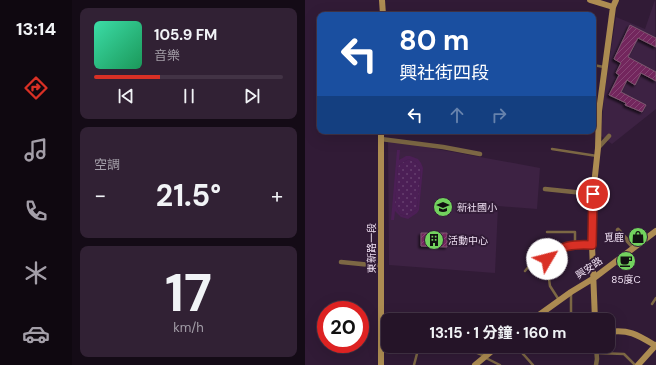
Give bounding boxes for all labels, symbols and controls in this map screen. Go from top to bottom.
text: 13:14 [16,17,56,41]
text: 80 m [399,22,469,59]
text: 105.9 FM [154,25,217,45]
icon: left [333,28,385,80]
text: 音樂 [154,47,180,64]
text: 興社街四段 [399,61,489,85]
icon: directions [22,74,50,102]
icon: previous [115,85,137,107]
icon: pause [178,85,200,107]
icon: next [241,85,263,107]
icon: left [404,104,426,126]
icon: ahead [446,104,468,126]
icon: right [488,104,510,126]
icon: music [22,136,50,164]
text: 空調 [94,156,120,173]
text: 21.5° [156,176,221,215]
pin [576,177,610,211]
text: − [94,181,106,210]
text: + [271,181,283,210]
icon: arrive [582,183,604,205]
school or university icon: 新社國小 [432,196,454,218]
icon: phone [22,197,50,225]
place label: 新社國小 [457,201,497,214]
street label: 東新路一段 [365,223,378,273]
shop icon: 覓鹿 [627,226,649,248]
building icon: 活動中心 [423,229,445,251]
place label: 覓鹿 [604,231,624,244]
place label: 活動中心 [448,234,488,247]
position arrow [526,238,568,280]
cafe icon: 85度C [615,250,637,272]
street label: 興安路 [573,254,605,282]
icon: climate [22,259,50,287]
text: 17 [165,259,212,327]
place label: 85度C [611,273,641,286]
speed limit sign: 20 [317,301,369,353]
text: km/h [173,319,204,336]
icon: car [22,320,50,348]
text: 13:15 · 1 分鐘 · 160 m [430,323,566,343]

